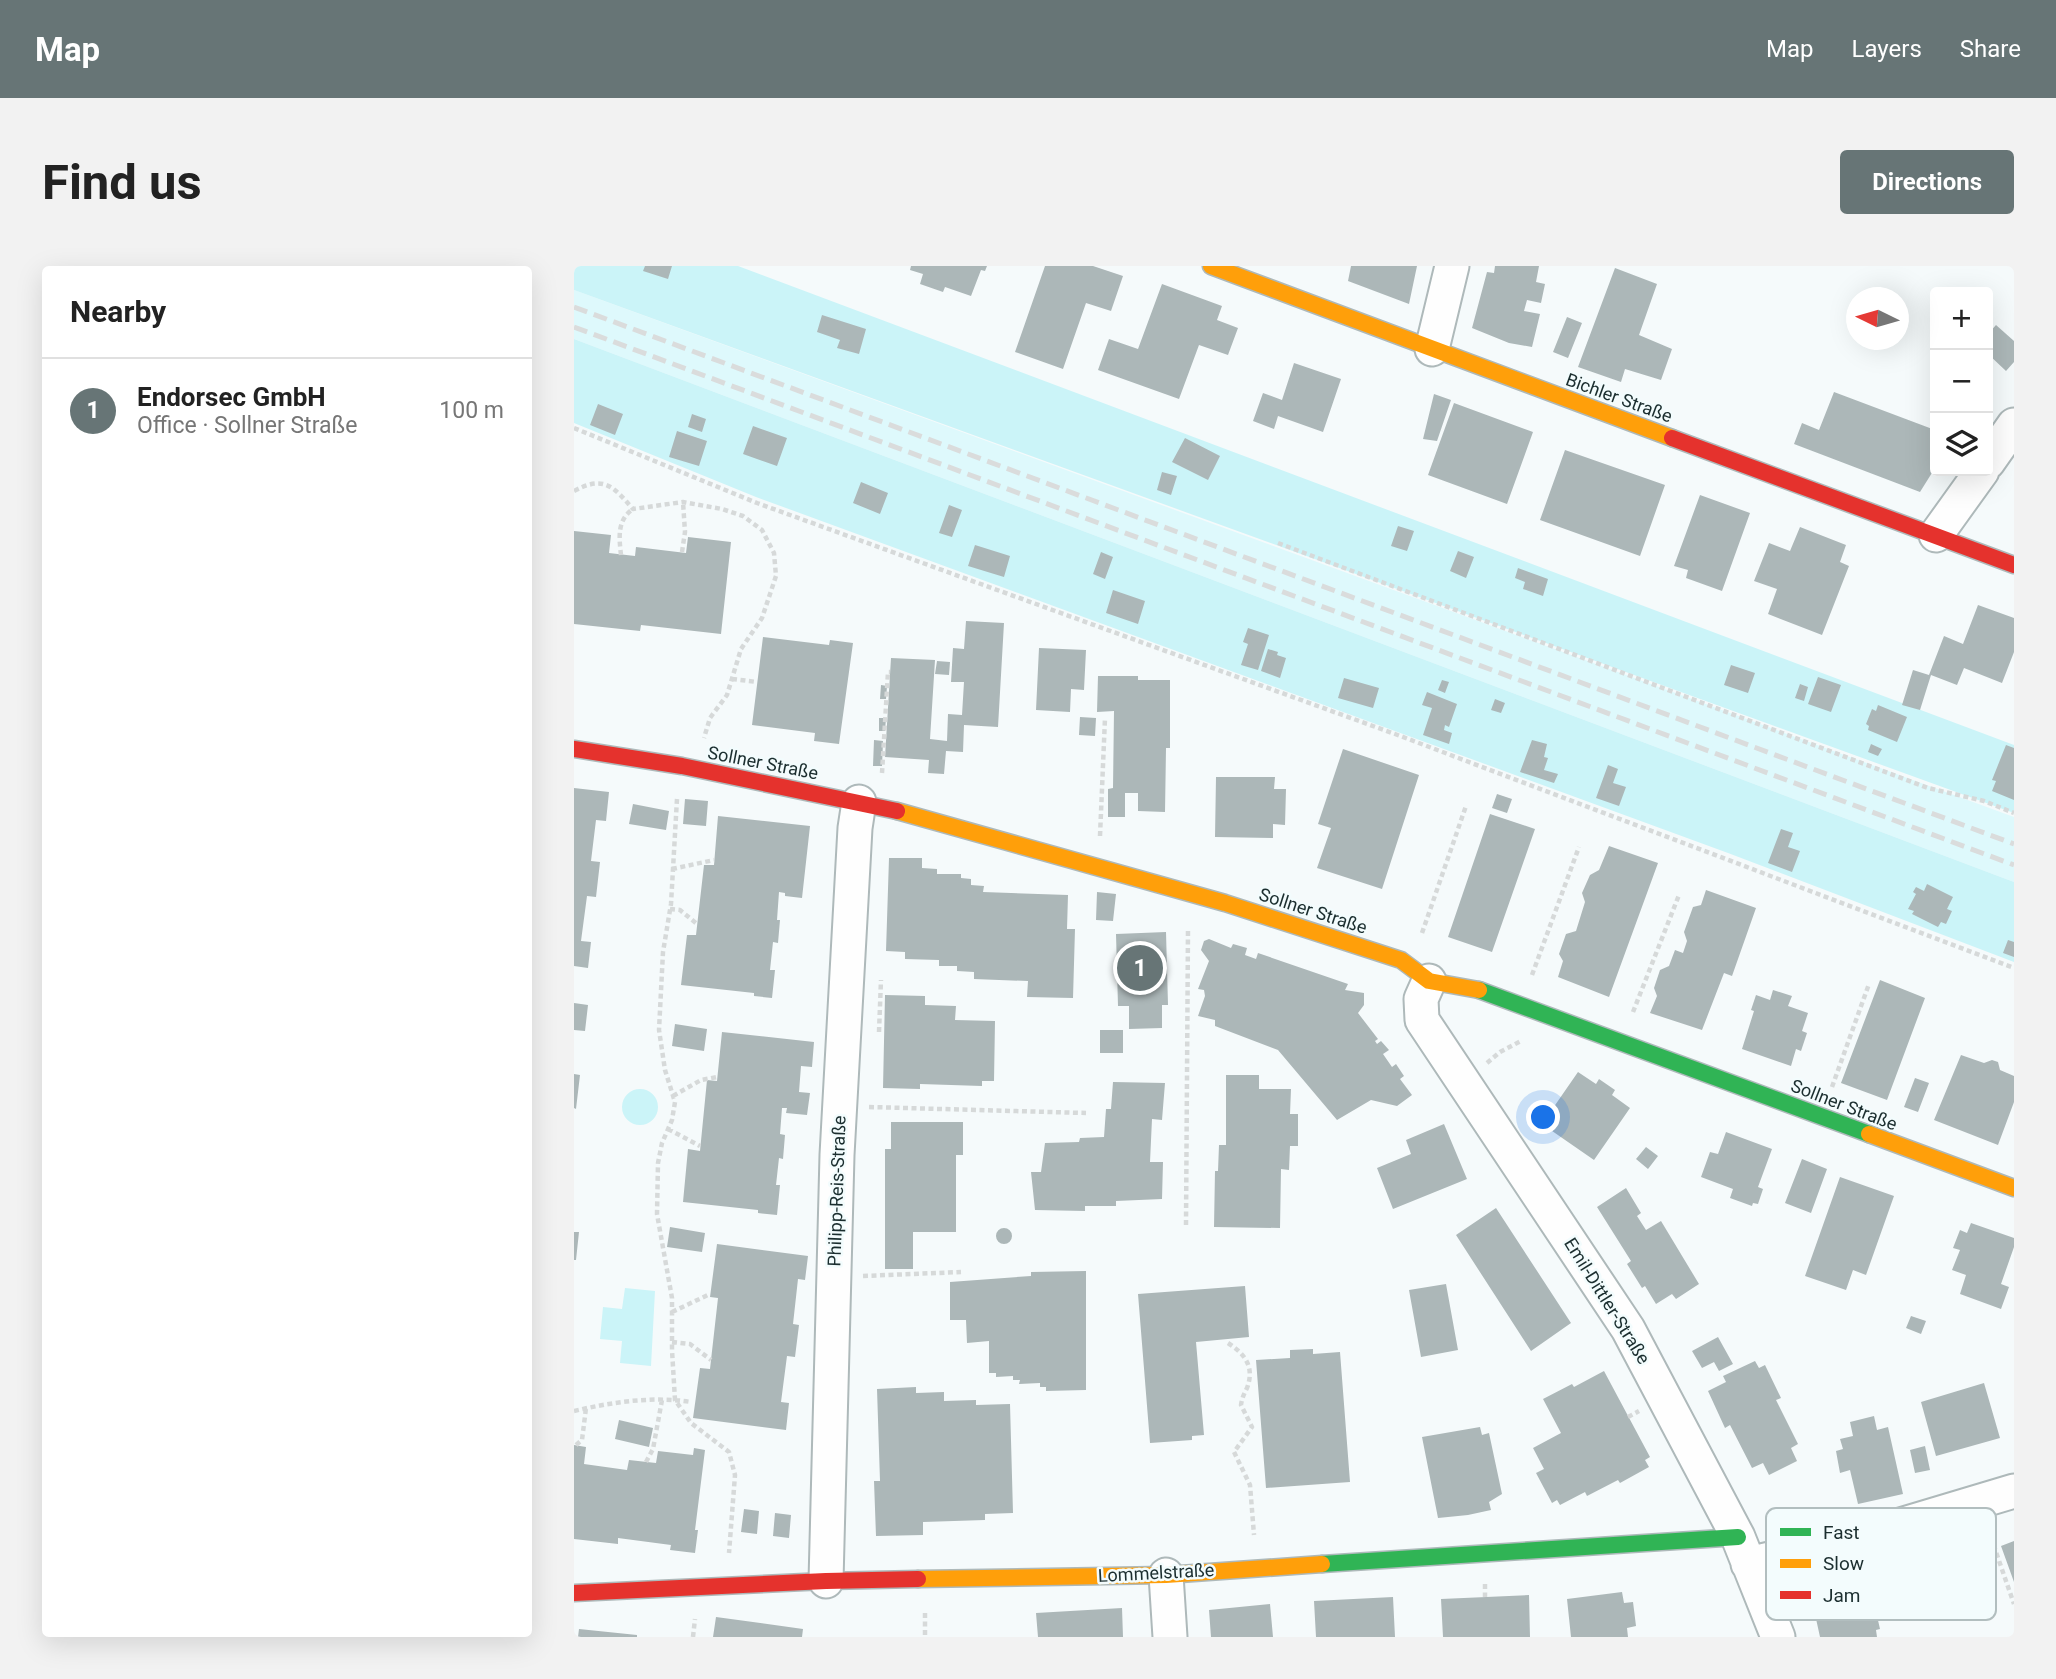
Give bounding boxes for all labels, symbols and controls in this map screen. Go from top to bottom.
text: Map [35,30,100,69]
text: Map [1766,35,1814,63]
text: Layers [1852,35,1922,63]
text: Share [1960,35,2021,63]
button: Directions [1840,150,2014,214]
text: Find us [42,154,202,211]
north arrow [1846,287,1909,350]
map controls [1930,287,1993,476]
button: + [1930,287,1993,350]
text: Nearby [70,294,166,329]
button: − [1930,350,1993,413]
street label: Bichler Straße [1563,369,1675,427]
text: Endorsec GmbH [137,382,326,412]
text: 1 [86,397,100,424]
text: 100 m [439,397,504,424]
text: Office · Sollner Straße [137,412,357,439]
button: layers [1930,413,1993,476]
street label: Sollner Straße [706,742,820,784]
street label: Sollner Straße [1257,883,1370,938]
pin: 1 [1117,942,1163,994]
street label: Sollner Straße [1788,1075,1900,1134]
your location [1526,1100,1560,1134]
street label: Philipp-Reis-Straße [823,1115,850,1267]
street label: Emil-Dittler-Straße [1560,1234,1655,1368]
legend [1766,1508,1996,1620]
text: Fast [1823,1521,1860,1544]
text: Slow [1823,1552,1864,1575]
street label: Lommelstraße [1097,1559,1215,1586]
text: Jam [1823,1584,1860,1607]

